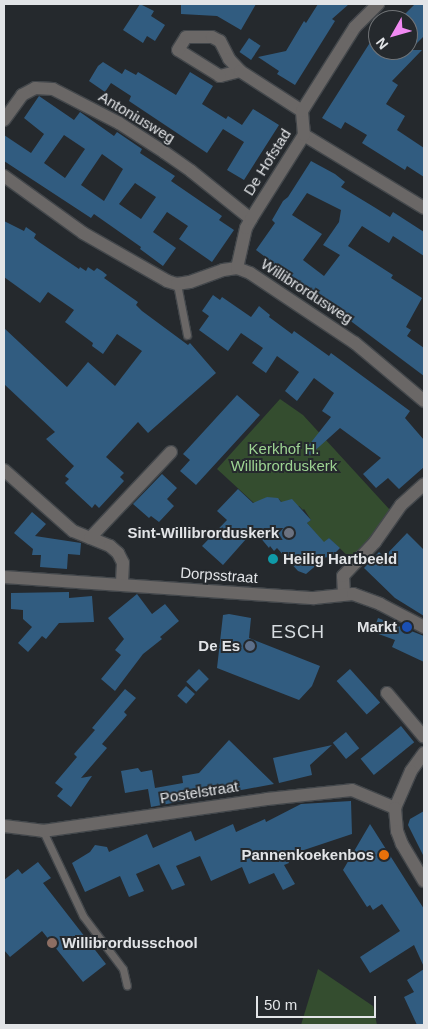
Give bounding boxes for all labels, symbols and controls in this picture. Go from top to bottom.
north arrow [368,10,418,60]
text: N [373,35,391,53]
street label: Antoniusweg [96,87,178,147]
street label: De Hofstad [239,125,295,199]
street label: Willibrordusweg [258,255,356,327]
park label: Kerkhof H. Willibrorduskerk [231,439,337,474]
place label: Sint-Willibrorduskerk [127,524,279,542]
marker: Sint-Willibrorduskerk [283,527,295,539]
place label: Heilig Hartbeeld [283,550,397,568]
marker: Heilig Hartbeeld [267,553,279,565]
street label: Dorpsstraat [180,563,258,587]
place label: Markt [357,618,397,636]
district label: ESCH [270,621,326,643]
marker: Markt [401,621,413,633]
place label: De Es [198,637,240,655]
marker: De Es [244,640,256,652]
street label: Postelstraat [158,777,240,807]
place label: Pannenkoekenbos [241,846,374,864]
marker: Pannenkoekenbos [378,849,390,861]
place label: Willibrordusschool [62,934,198,952]
marker: Willibrordusschool [46,937,58,949]
scale bar [258,986,378,1018]
text: 50 m [264,996,297,1013]

